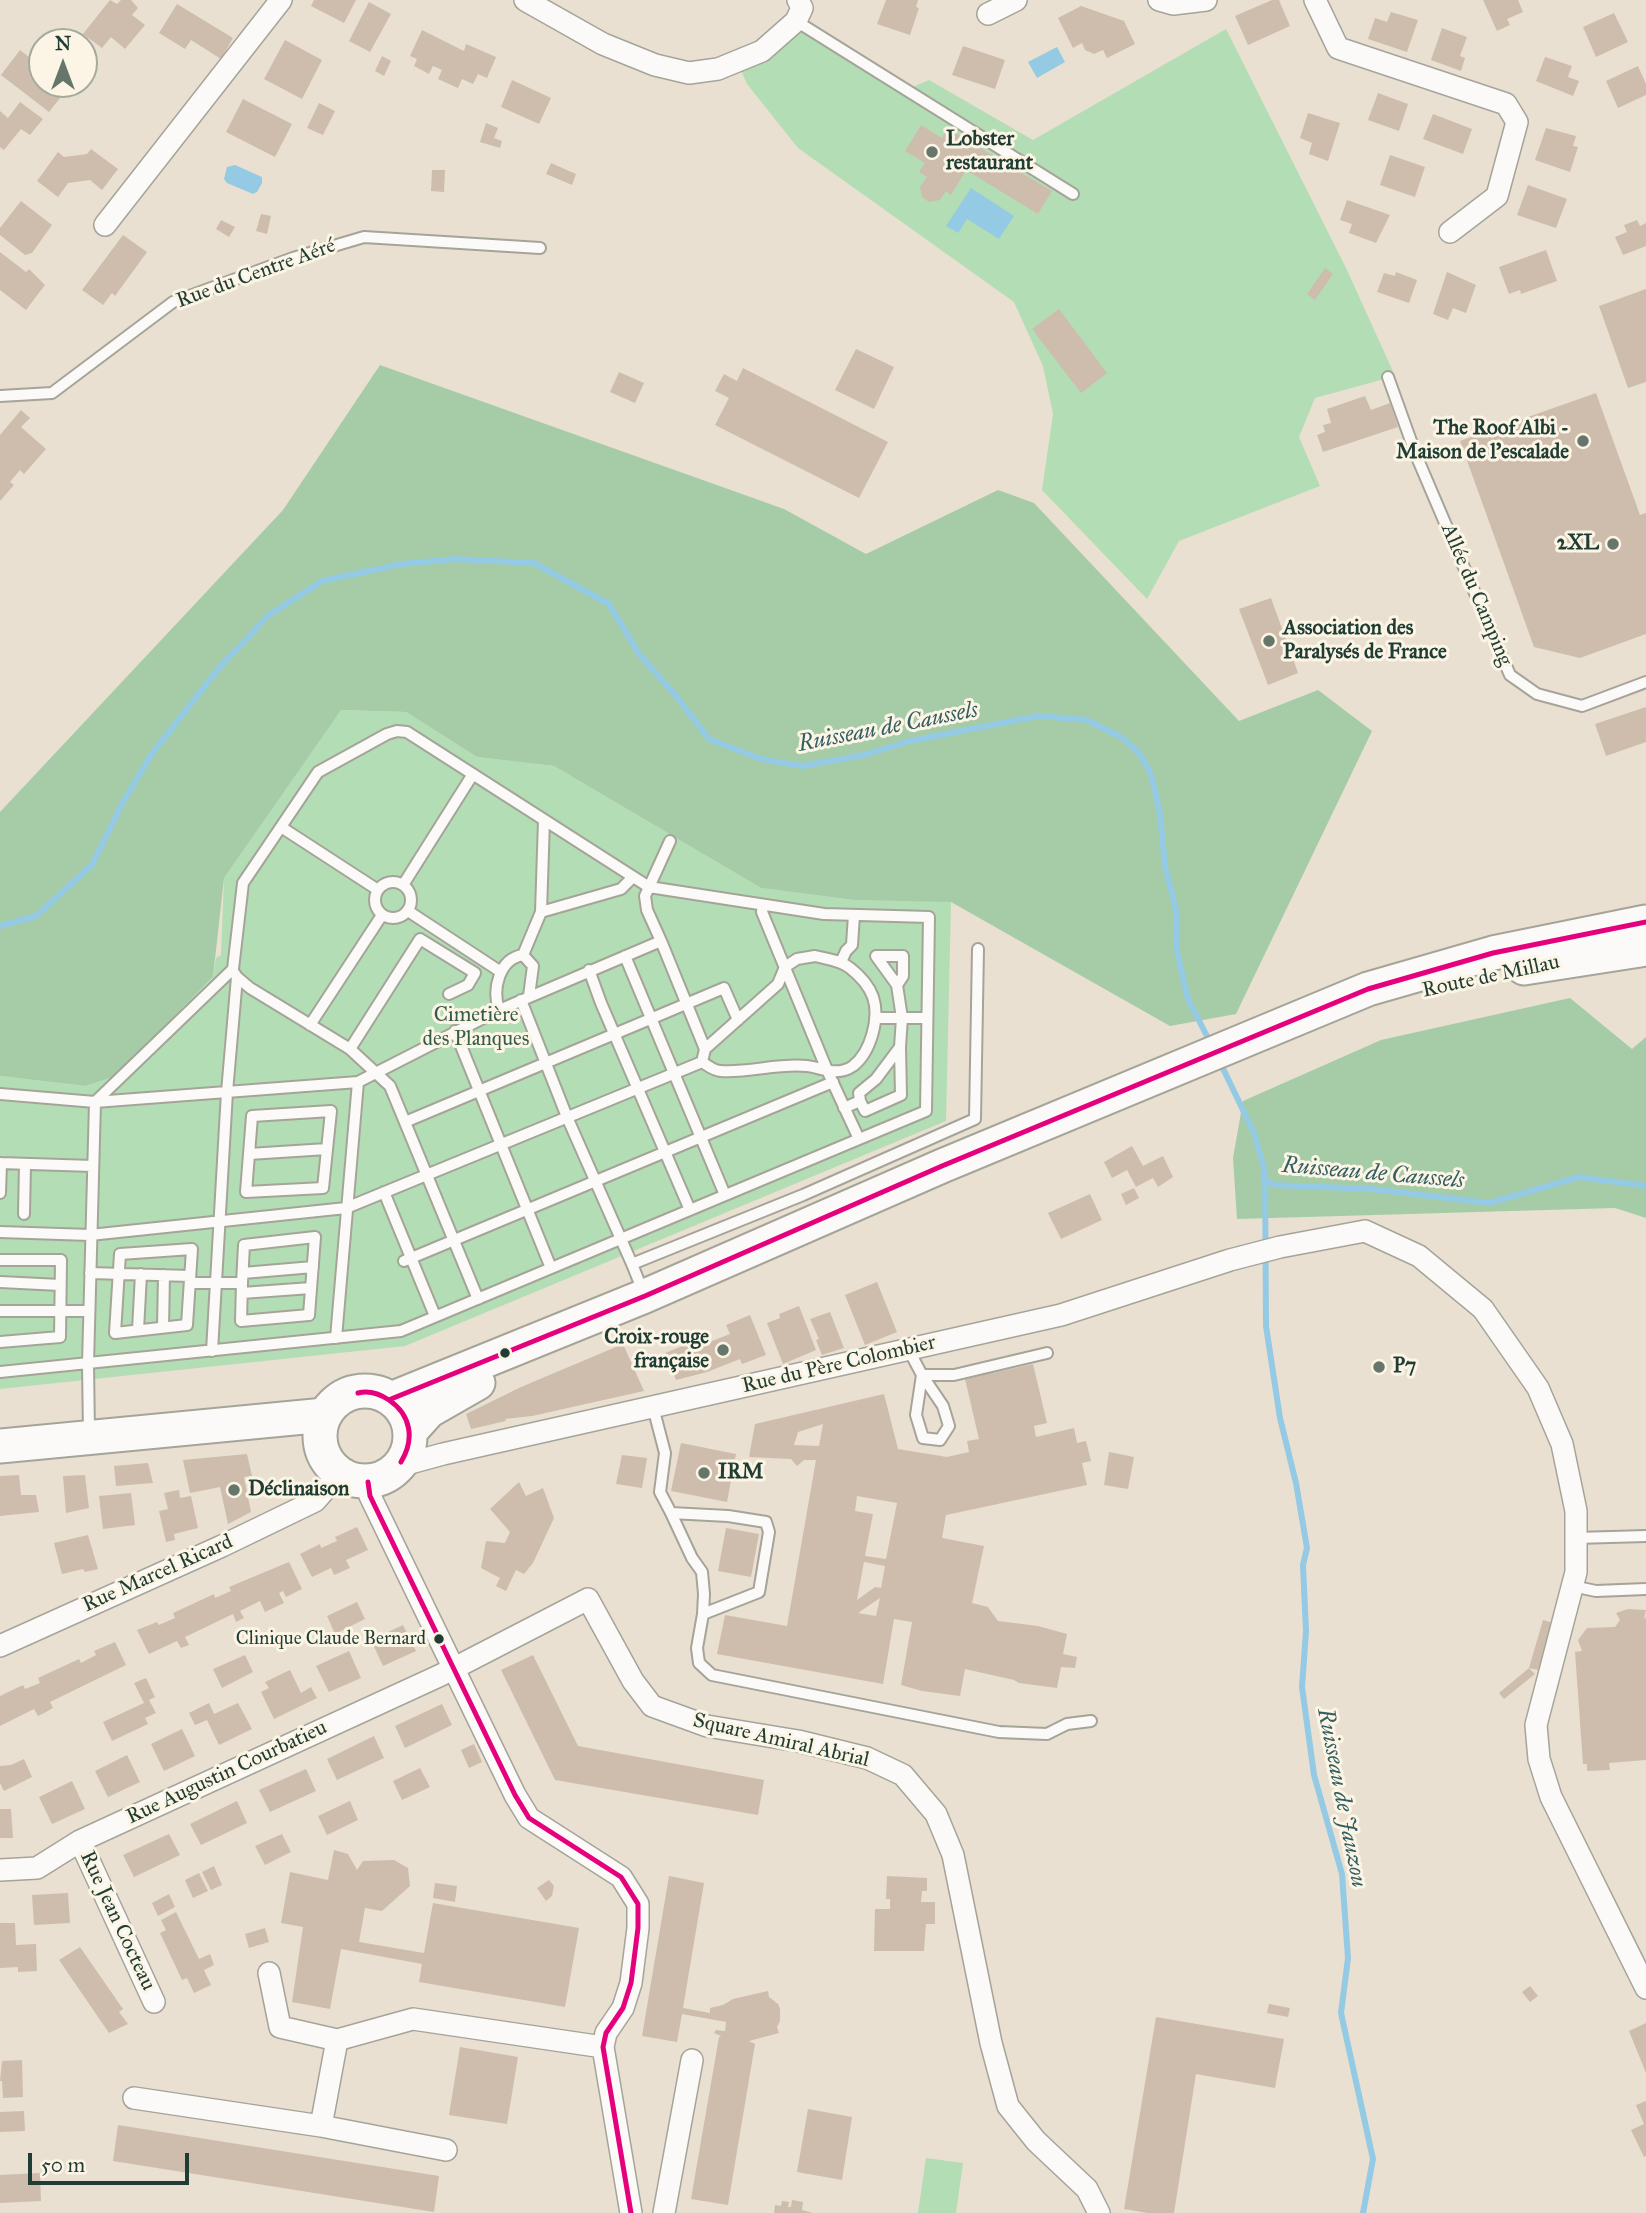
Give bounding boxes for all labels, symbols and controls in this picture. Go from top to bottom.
north arrow [28,28,98,98]
text: N [55,32,71,55]
place label: Lobster restaurant [946,127,1033,177]
marker: Lobster restaurant [924,144,940,160]
street label: Rue du Centre Aéré [173,234,339,314]
place label: The Roof Albi - Maison de l'escalade [1396,416,1569,466]
marker: The Roof Albi - Maison de l'escalade [1575,433,1591,449]
street label: Allée du Camping [1435,520,1517,670]
place label: 2XL [1557,531,1599,557]
marker: 2XL [1605,536,1621,552]
place label: Association des Paralysés de France [1283,616,1447,666]
marker: Association des Paralysés de France [1261,633,1277,649]
water label: Ruisseau de Caussels [796,697,980,759]
street label: Route de Millau [1420,950,1562,1004]
park label: Cimetière des Planques [423,1003,529,1053]
water label: Ruisseau de Caussels [1281,1152,1465,1196]
place label: Croix-rouge française [604,1325,709,1375]
street label: Rue du Père Colombier [740,1330,938,1400]
marker: Croix-rouge française [715,1342,731,1358]
unlabelled marker [498,1346,512,1360]
place label: P7 [1393,1354,1416,1380]
marker: P7 [1371,1359,1387,1375]
place label: IRM [718,1460,763,1486]
marker: IRM [696,1465,712,1481]
place label: Déclinaison [248,1477,349,1503]
marker: Déclinaison [226,1482,242,1498]
street label: Rue Marcel Ricard [79,1530,237,1618]
place label: Clinique Claude Bernard [236,1628,426,1650]
marker: Clinique Claude Bernard [432,1632,446,1646]
water label: Ruisseau de Jauzou [1310,1706,1372,1890]
street label: Square Amiral Abrial [690,1708,872,1774]
street label: Rue Augustin Courbatieu [123,1715,331,1831]
street label: Rue Jean Cocteau [74,1847,160,1995]
scale bar [32,2140,192,2184]
text: 50 m [41,2152,85,2178]

